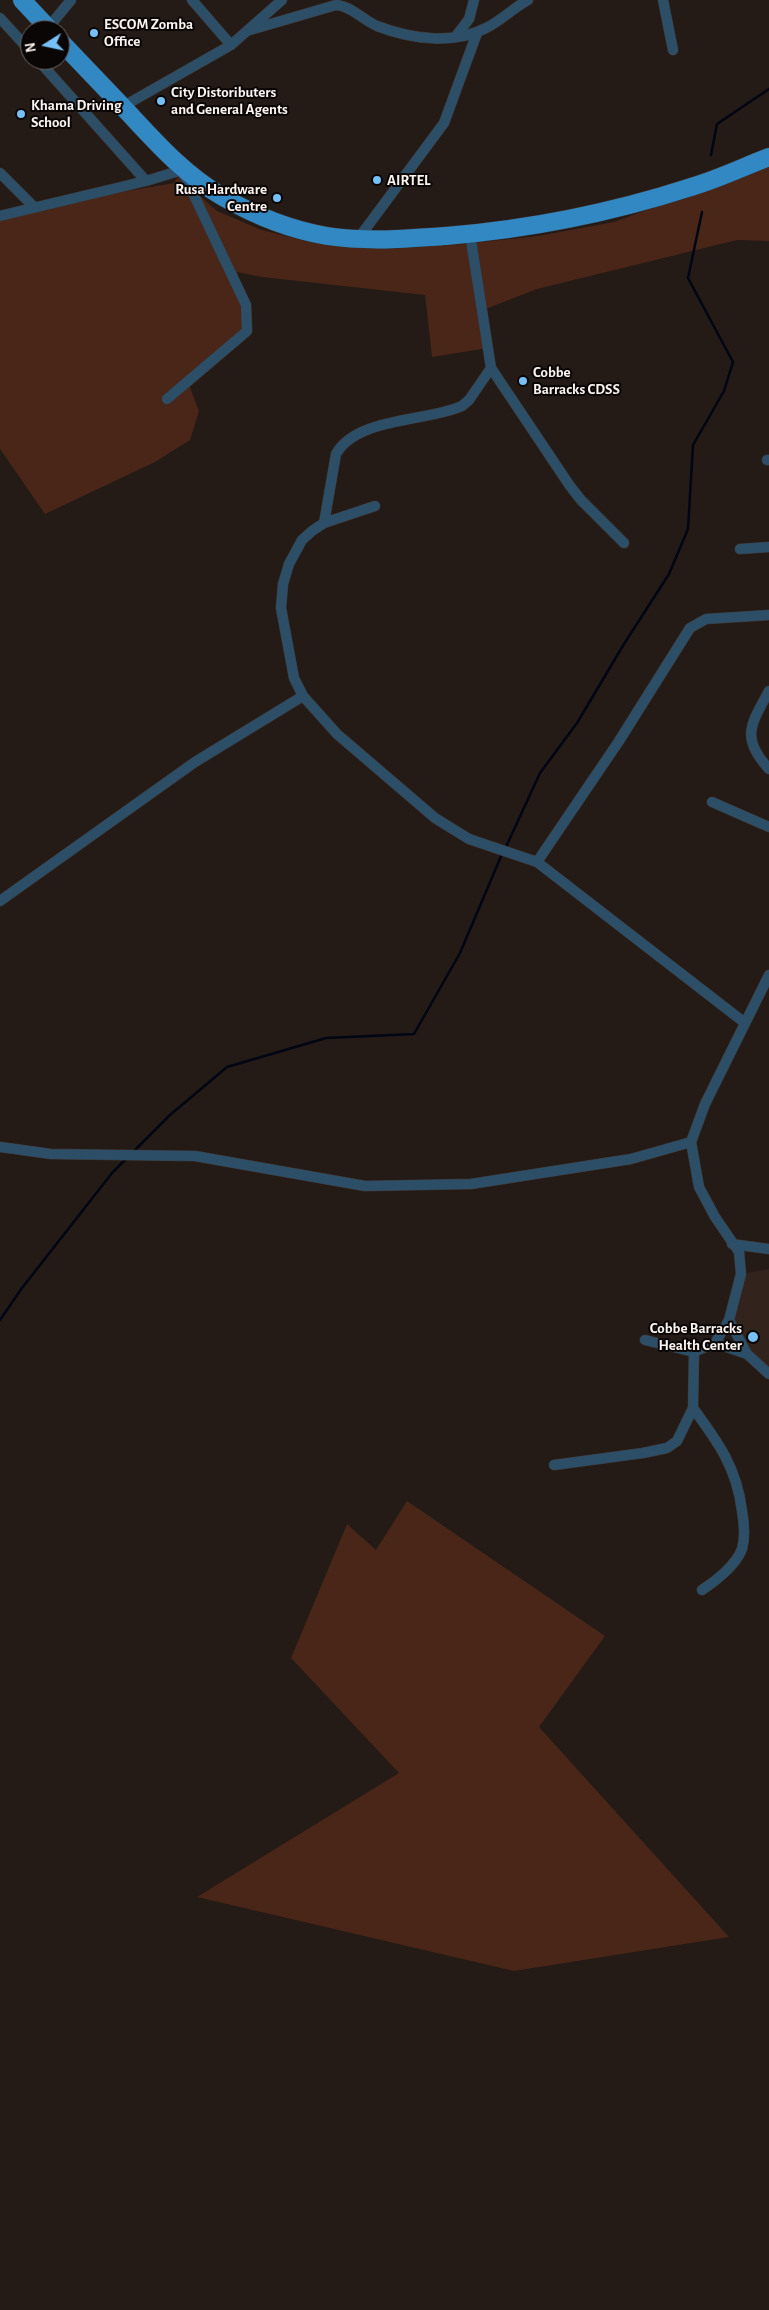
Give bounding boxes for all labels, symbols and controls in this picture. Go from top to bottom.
place label: ESCOM Zomba Office [104,15,193,50]
north arrow [20,20,70,70]
marker: ESCOM Zomba Office [88,27,100,39]
text: N [23,41,39,53]
place label: City Distoributers and General Agents [171,83,288,118]
marker: City Distoributers and General Agents [155,95,167,107]
place label: Khama Driving School [31,96,121,131]
marker: Khama Driving School [15,108,27,120]
place label: AIRTEL [387,171,431,189]
marker: AIRTEL [371,174,383,186]
place label: Rusa Hardware Centre [175,180,267,215]
marker: Rusa Hardware Centre [271,192,283,204]
place label: Cobbe Barracks CDSS [533,363,620,398]
marker: Cobbe Barracks CDSS [517,375,529,387]
place label: Cobbe Barracks Health Center [650,1319,742,1354]
marker: Cobbe Barracks Health Center [746,1330,760,1344]

